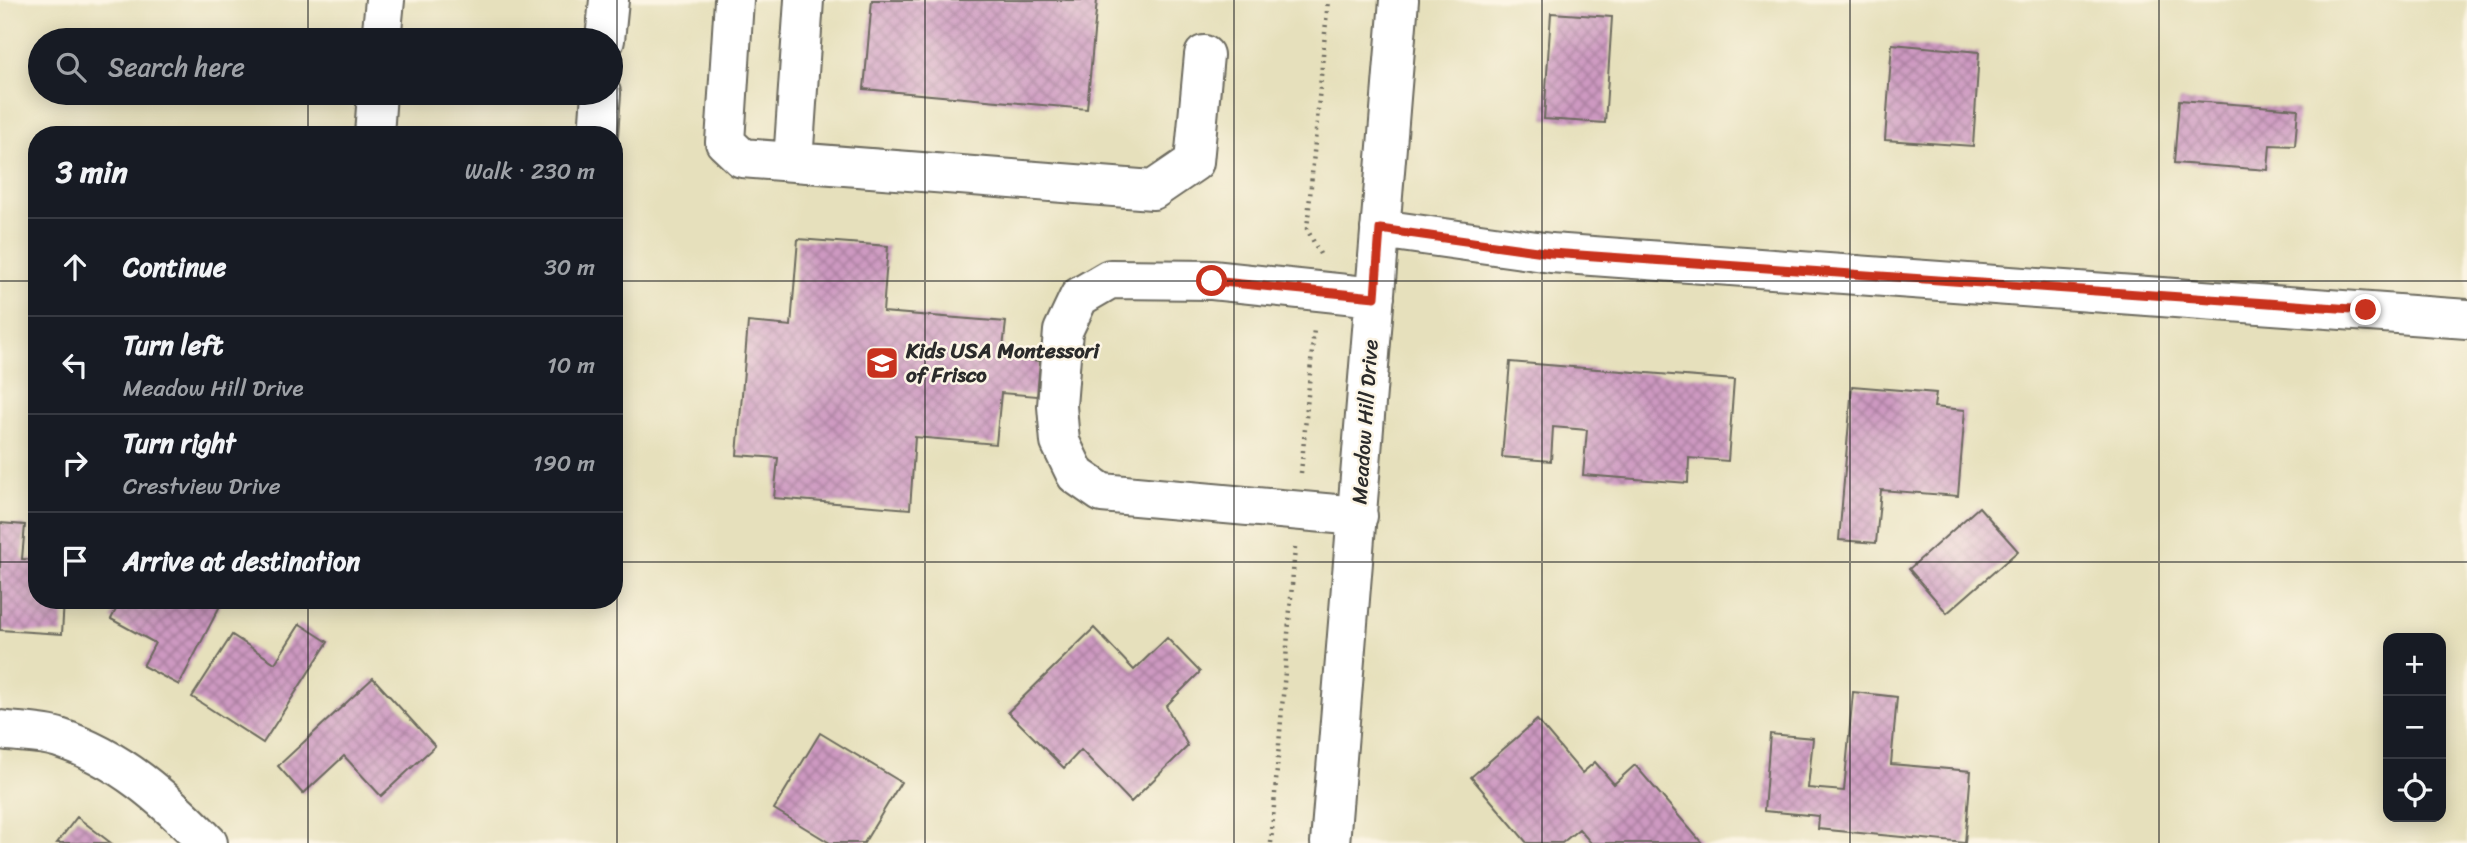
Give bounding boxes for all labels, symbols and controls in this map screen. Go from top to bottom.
search box [28,28,623,105]
text: Search here [108,44,245,90]
icon: search [52,48,90,86]
text: 3 min [56,145,128,199]
text: Walk · 230 m [465,151,595,192]
text: Continue [123,244,226,290]
text: 30 m [544,247,595,288]
icon: ahead [56,248,94,286]
route start [1196,265,1227,296]
route end [2350,294,2381,325]
text: Turn left [123,322,223,368]
place label: Kids USA Montessori of Frisco [905,332,1100,394]
street label: Meadow Hill Drive [1340,338,1390,506]
school or university icon: Kids USA Montessori of Frisco [863,344,901,382]
text: 10 m [547,345,595,386]
icon: left [56,346,94,384]
text: Meadow Hill Drive [123,368,304,409]
text: Turn right [123,420,236,466]
text: 190 m [533,443,595,484]
icon: right [56,444,94,482]
text: Crestview Drive [123,466,281,507]
text: Arrive at destination [123,538,360,584]
icon: arrive [56,542,94,580]
map controls [2383,633,2446,822]
button: + [2383,633,2446,696]
button: − [2383,696,2446,759]
button: locate [2383,759,2446,822]

